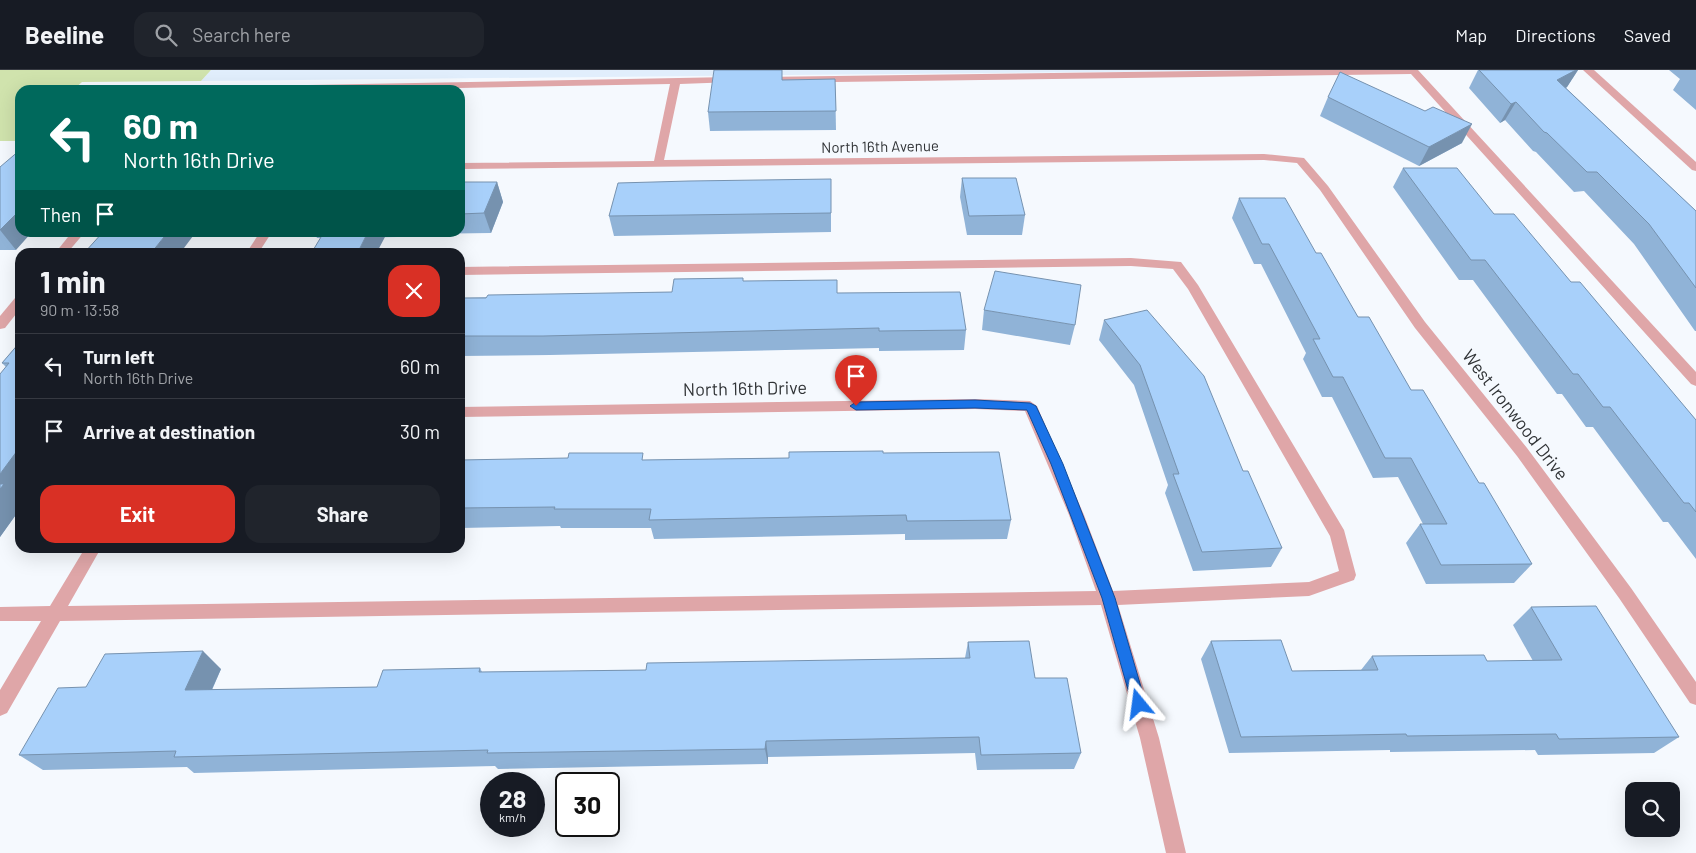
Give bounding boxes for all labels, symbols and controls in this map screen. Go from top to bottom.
search box [134,12,484,57]
text: Beeline [25,20,104,49]
icon: search [152,21,180,49]
text: Search here [192,23,291,46]
text: Map [1455,24,1487,46]
text: Directions [1515,24,1596,46]
text: Saved [1624,24,1671,46]
text: 60 m [123,104,198,146]
icon: left [40,105,105,170]
street label: North 16th Avenue [821,136,939,156]
text: North 16th Drive [123,146,275,172]
icon: arrive [91,200,119,228]
text: Then [40,203,81,226]
text: 1 min [40,263,106,299]
button: close [388,265,440,317]
text: 90 m · 13:58 [40,300,119,319]
text: Turn left [83,345,154,368]
street label: West Ironwood Drive [1458,345,1574,484]
icon: left [40,352,68,380]
text: 60 m [400,355,440,378]
pin [835,355,877,406]
icon: arrive [842,362,870,390]
text: North 16th Drive [83,368,193,387]
street label: North 16th Drive [683,376,807,400]
icon: arrive [40,417,68,445]
text: Arrive at destination [83,420,255,443]
text: 30 m [400,420,440,443]
button: Exit [40,485,235,543]
button: Share [245,485,440,543]
position arrow [1112,677,1164,729]
speed limit sign: 30 [555,772,620,837]
map controls [1625,782,1680,837]
button: search [1625,782,1680,837]
text: 28 [499,783,526,813]
text: km/h [499,810,526,824]

